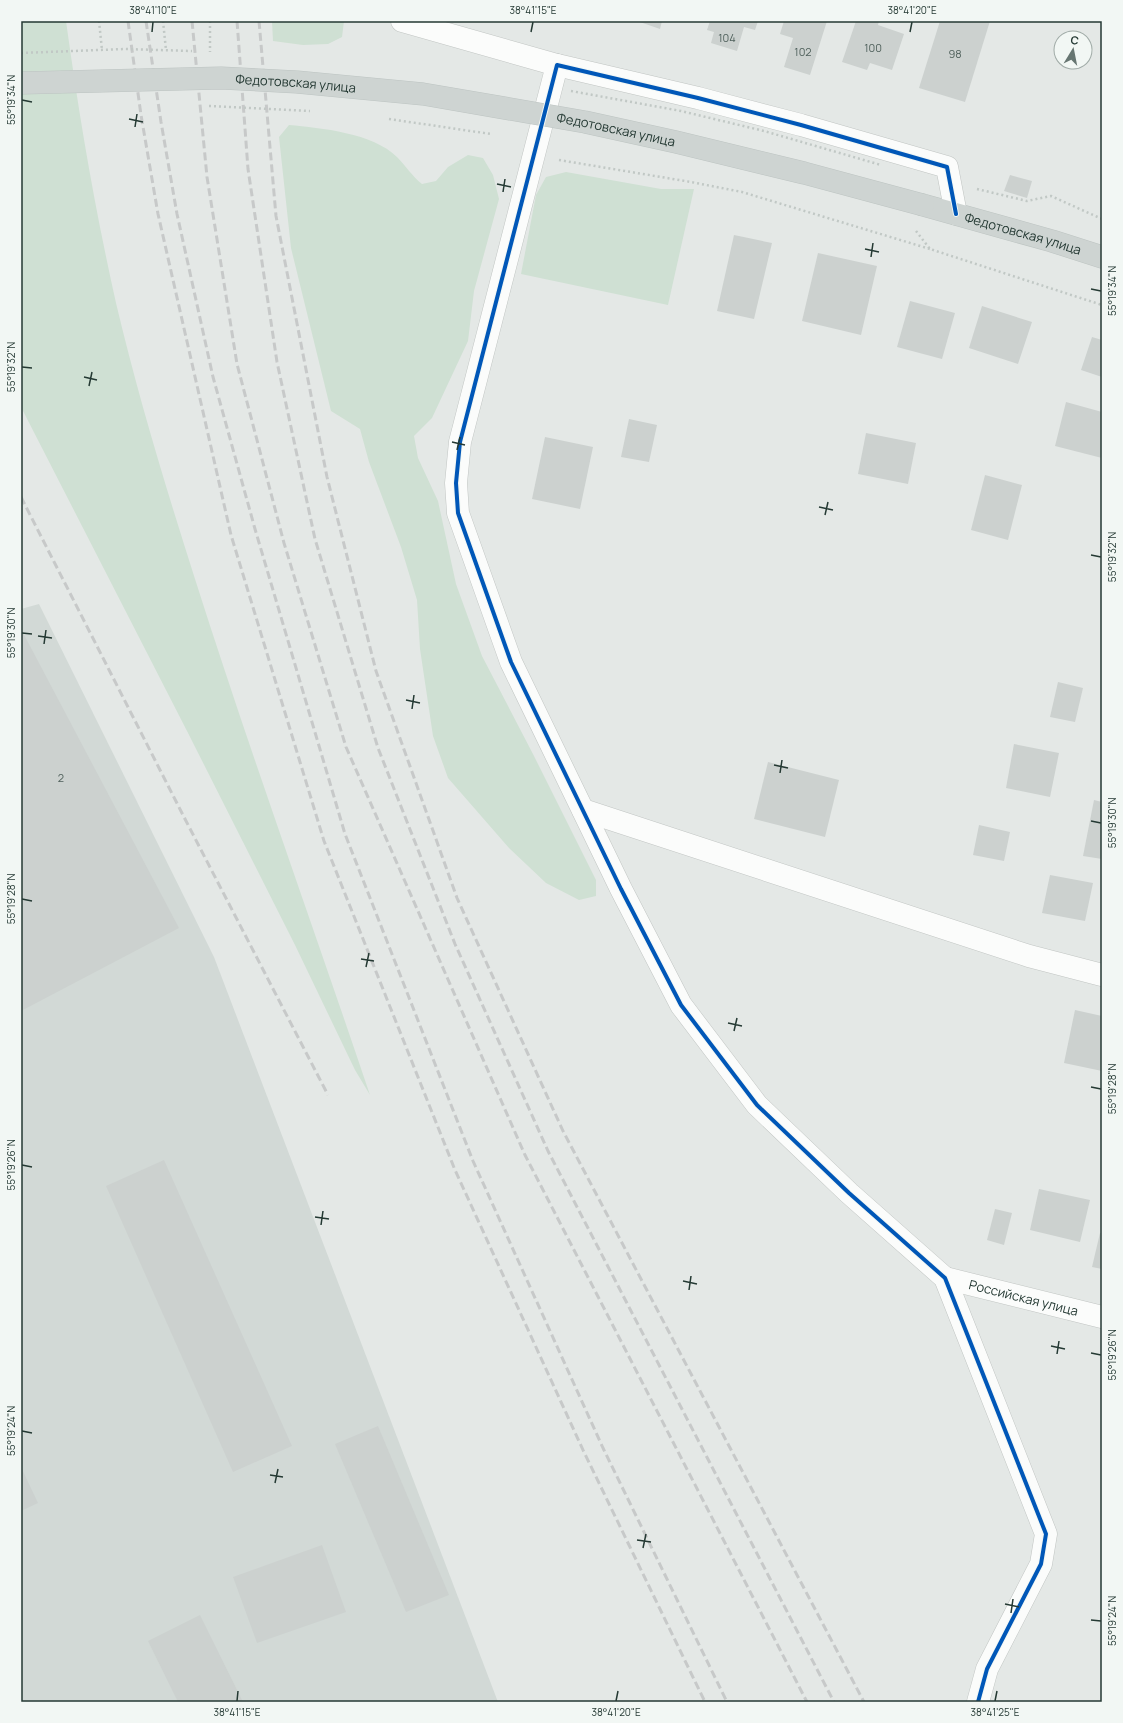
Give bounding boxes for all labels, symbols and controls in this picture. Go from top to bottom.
text: 38°41'10"E [129,3,177,17]
text: 38°41'15"E [509,3,557,17]
text: 38°41'20"E [887,3,937,17]
house number: 104 [718,30,736,45]
north arrow [1053,30,1093,70]
text: С [1070,32,1080,48]
house number: 100 [864,40,882,55]
house number: 102 [794,44,812,59]
house number: 98 [948,46,962,61]
street label: Федотовская улица [235,70,357,97]
text: 55°19'34"N [4,75,18,125]
street label: Федотовская улица [555,108,677,151]
street label: Федотовская улица [963,208,1084,259]
text: 55°19'34"N [1105,266,1119,316]
text: 55°19'32"N [4,342,18,392]
text: 55°19'32"N [1105,532,1119,582]
text: 55°19'30"N [4,608,18,658]
house number: 2 [58,770,64,785]
text: 55°19'30"N [1105,798,1119,848]
text: 55°19'28"N [4,874,18,924]
text: 55°19'28"N [1105,1064,1119,1114]
text: 55°19'26"N [4,1139,18,1190]
street label: Российская улица [967,1275,1080,1320]
text: 55°19'26"N [1105,1329,1119,1380]
text: 55°19'24"N [4,1406,18,1456]
text: 55°19'24"N [1105,1596,1119,1646]
text: 38°41'15"E [213,1705,261,1719]
text: 38°41'20"E [591,1705,641,1719]
text: 38°41'25"E [971,1705,1020,1719]

